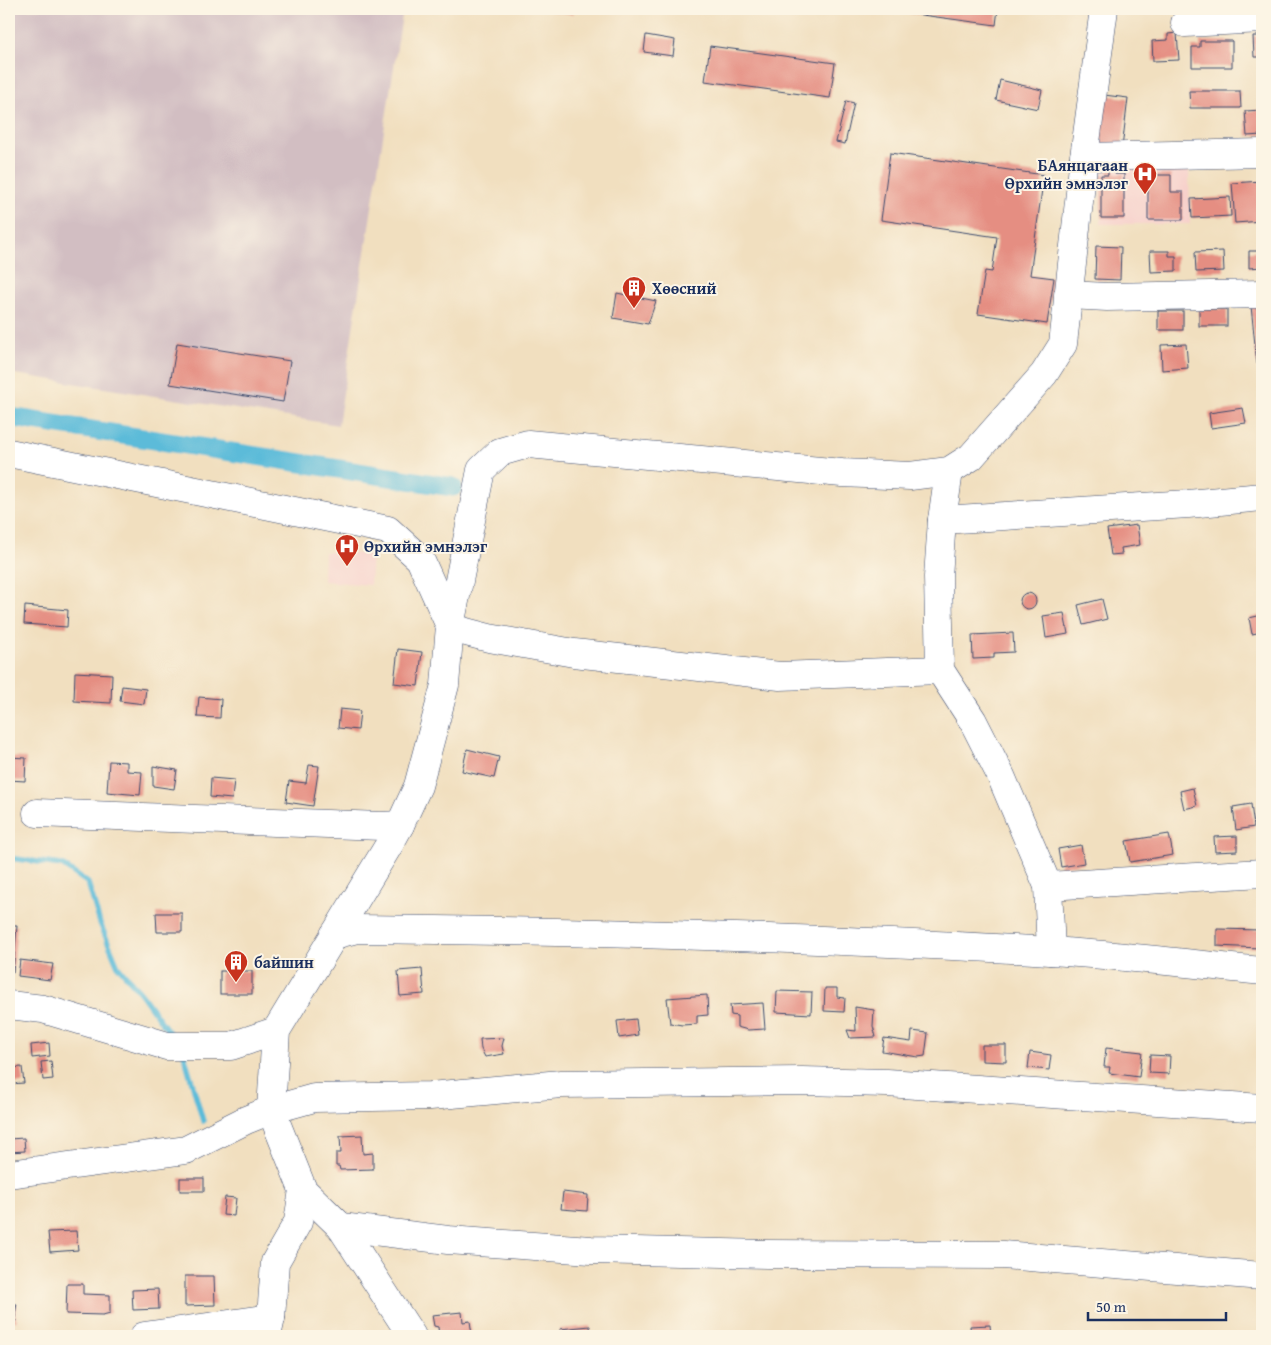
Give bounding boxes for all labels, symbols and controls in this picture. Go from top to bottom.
place label: БАянцагаан Өрхийн эмнэлэг [1005,153,1129,195]
hospital icon: БАянцагаан Өрхийн эмнэлэг [1132,161,1158,195]
building icon: Хөөсний [621,275,647,309]
place label: Хөөсний [652,276,716,300]
hospital icon: Өрхийн эмнэлэг [334,533,360,567]
place label: Өрхийн эмнэлэг [364,534,488,558]
building icon: байшин [223,949,249,983]
place label: байшин [254,950,314,974]
scale bar [1088,1290,1226,1322]
text: 50 m [1096,1296,1127,1317]

